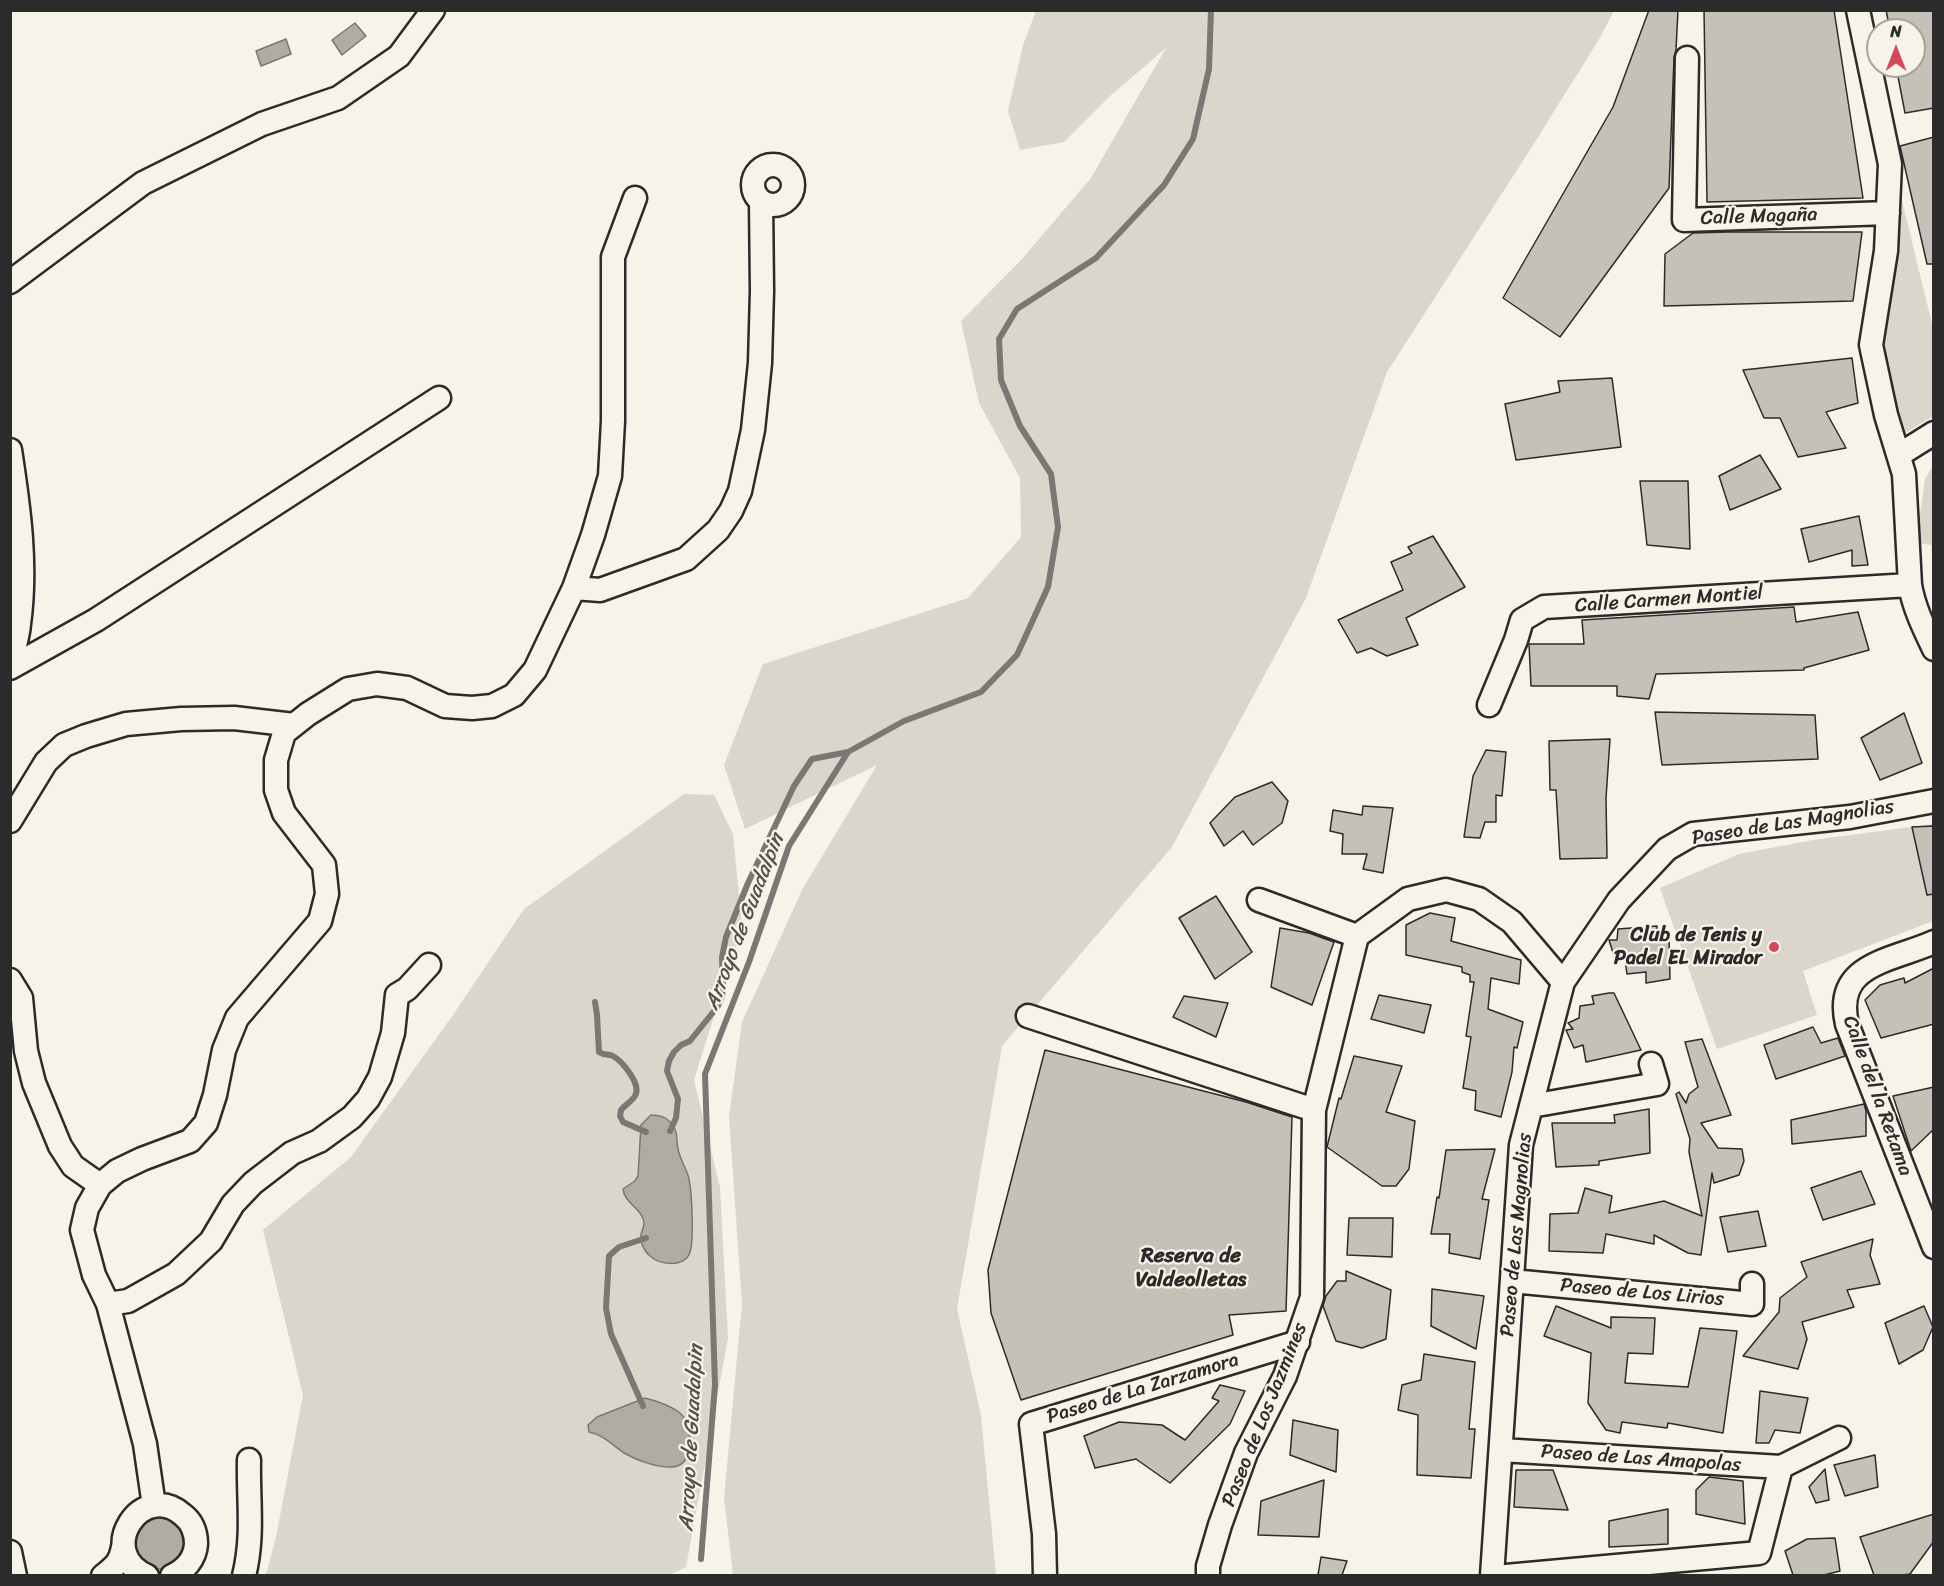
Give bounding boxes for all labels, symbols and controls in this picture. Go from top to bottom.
text: N [1890,17,1902,46]
north arrow [1866,18,1926,78]
street label: Calle Magaña [1700,203,1818,231]
street label: Calle Carmen Montiel [1574,581,1764,619]
street label: Paseo de Las Magnolias [1690,795,1896,851]
water label: Arroyo de Guadalpin [700,830,790,1014]
place label: Club de Tenis y Padel EL Mirador [1614,924,1762,971]
marker: Club de Tenis y Padel EL Mirador [1767,940,1781,954]
street label: Calle del la Retama [1837,1013,1917,1179]
street label: Paseo de Las Magnolias [1496,1132,1538,1338]
district label: Reserva de Valdeolletas [1136,1244,1246,1294]
street label: Paseo de Los Lirios [1559,1274,1725,1312]
street label: Paseo de Los Jazmines [1217,1320,1313,1510]
water label: Arroyo de Guadalpin [675,1344,709,1532]
street label: Paseo de La Zarzamora [1044,1348,1242,1430]
street label: Paseo de Las Amapolas [1540,1440,1742,1478]

